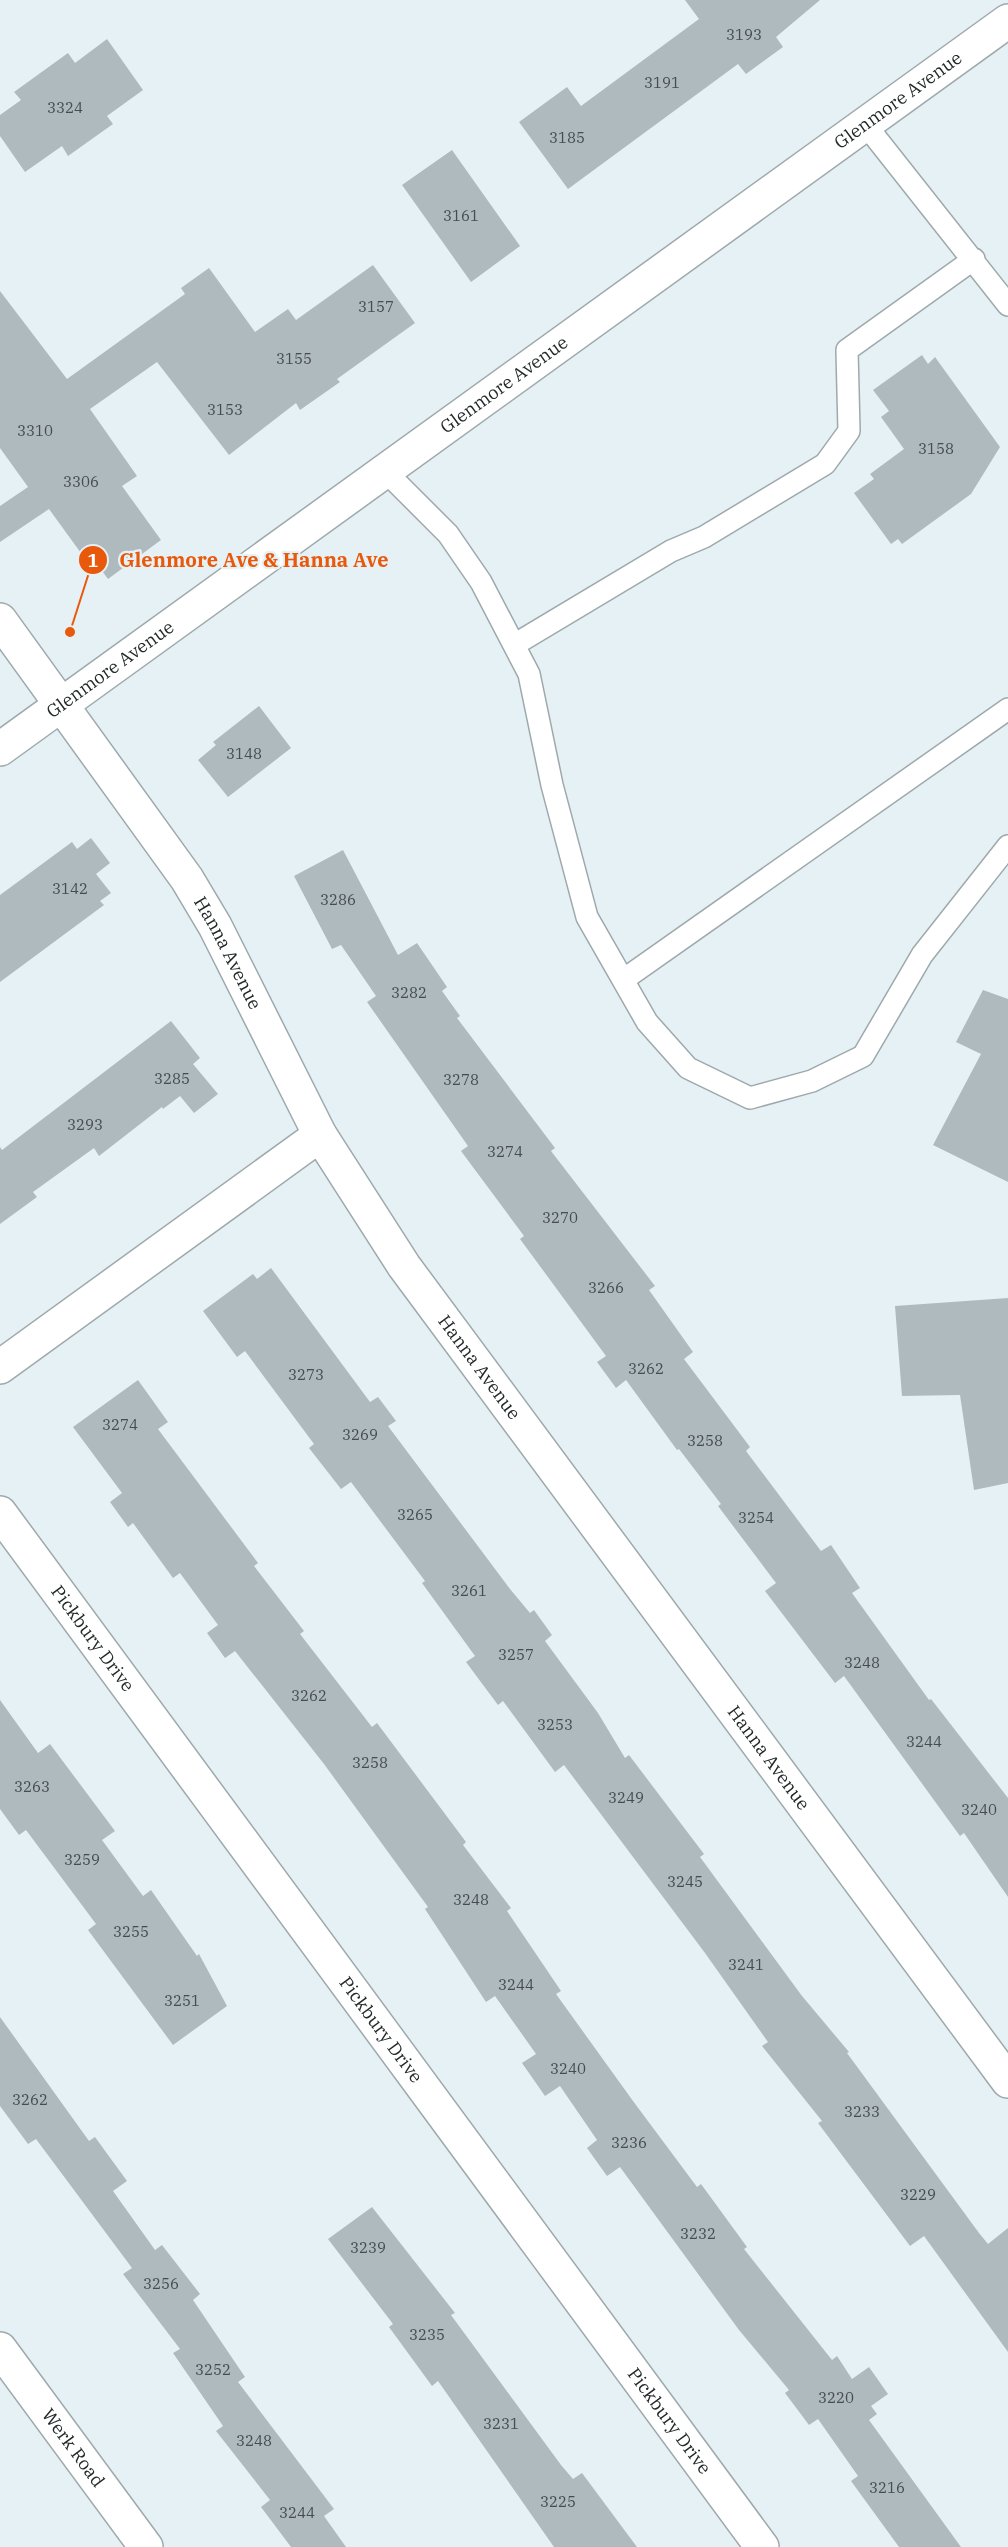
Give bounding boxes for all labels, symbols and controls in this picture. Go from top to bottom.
house number: 3193 [726,25,762,44]
street label: Glenmore Avenue [830,46,966,154]
house number: 3191 [644,73,680,92]
house number: 3324 [47,98,83,117]
house number: 3185 [549,128,585,147]
house number: 3161 [443,206,479,225]
house number: 3157 [358,297,394,316]
street label: Glenmore Avenue [436,331,572,438]
house number: 3155 [276,349,312,368]
house number: 3153 [207,400,243,419]
house number: 3310 [17,421,53,440]
house number: 3158 [918,439,954,458]
house number: 3306 [63,472,99,491]
callout: Glenmore Ave & Hanna Ave [78,541,401,579]
text: Glenmore Ave & Hanna Ave [119,546,389,573]
text: 1 [88,549,99,572]
street label: Glenmore Avenue [42,615,178,723]
house number: 3148 [226,744,262,763]
house number: 3142 [52,879,88,898]
house number: 3286 [320,890,356,909]
street label: Hanna Avenue [189,892,267,1013]
house number: 3282 [391,983,427,1002]
house number: 3285 [154,1069,190,1088]
house number: 3278 [443,1070,479,1089]
house number: 3293 [67,1115,103,1134]
house number: 3274 [487,1142,523,1161]
house number: 3270 [542,1208,578,1227]
house number: 3266 [588,1278,624,1297]
street label: Hanna Avenue [433,1310,526,1424]
house number: 3262 [628,1359,664,1378]
house number: 3273 [288,1365,324,1384]
house number: 3274 [102,1415,138,1434]
house number: 3269 [342,1425,378,1444]
house number: 3258 [687,1431,723,1450]
house number: 3265 [397,1505,433,1524]
house number: 3254 [738,1508,774,1527]
street label: Pickbury Drive [46,1581,140,1696]
house number: 3261 [451,1581,487,1600]
house number: 3257 [498,1645,534,1664]
house number: 3248 [844,1653,880,1672]
house number: 3262 [291,1686,327,1705]
street label: Hanna Avenue [723,1701,815,1814]
house number: 3253 [537,1715,573,1734]
house number: 3244 [906,1732,942,1751]
house number: 3258 [352,1753,388,1772]
house number: 3263 [14,1777,50,1796]
house number: 3249 [608,1788,644,1807]
house number: 3240 [961,1800,997,1819]
house number: 3259 [64,1850,100,1869]
house number: 3245 [667,1872,703,1891]
house number: 3248 [453,1890,489,1909]
house number: 3255 [113,1922,149,1941]
house number: 3241 [728,1955,764,1974]
street label: Pickbury Drive [335,1972,428,2087]
house number: 3244 [498,1975,534,1994]
house number: 3251 [164,1991,200,2010]
house number: 3240 [550,2059,586,2078]
house number: 3262 [12,2090,48,2109]
house number: 3233 [844,2102,880,2121]
house number: 3236 [611,2133,647,2152]
house number: 3229 [900,2185,936,2204]
house number: 3232 [680,2224,716,2243]
house number: 3239 [350,2238,386,2257]
house number: 3256 [143,2274,179,2293]
house number: 3235 [409,2325,445,2344]
house number: 3252 [195,2360,231,2379]
street label: Pickbury Drive [623,2363,716,2478]
house number: 3220 [818,2388,854,2407]
street label: Werk Road [37,2404,110,2492]
house number: 3231 [483,2414,519,2433]
house number: 3248 [236,2431,272,2450]
house number: 3216 [869,2478,905,2497]
house number: 3225 [540,2492,576,2511]
house number: 3244 [279,2503,315,2522]

